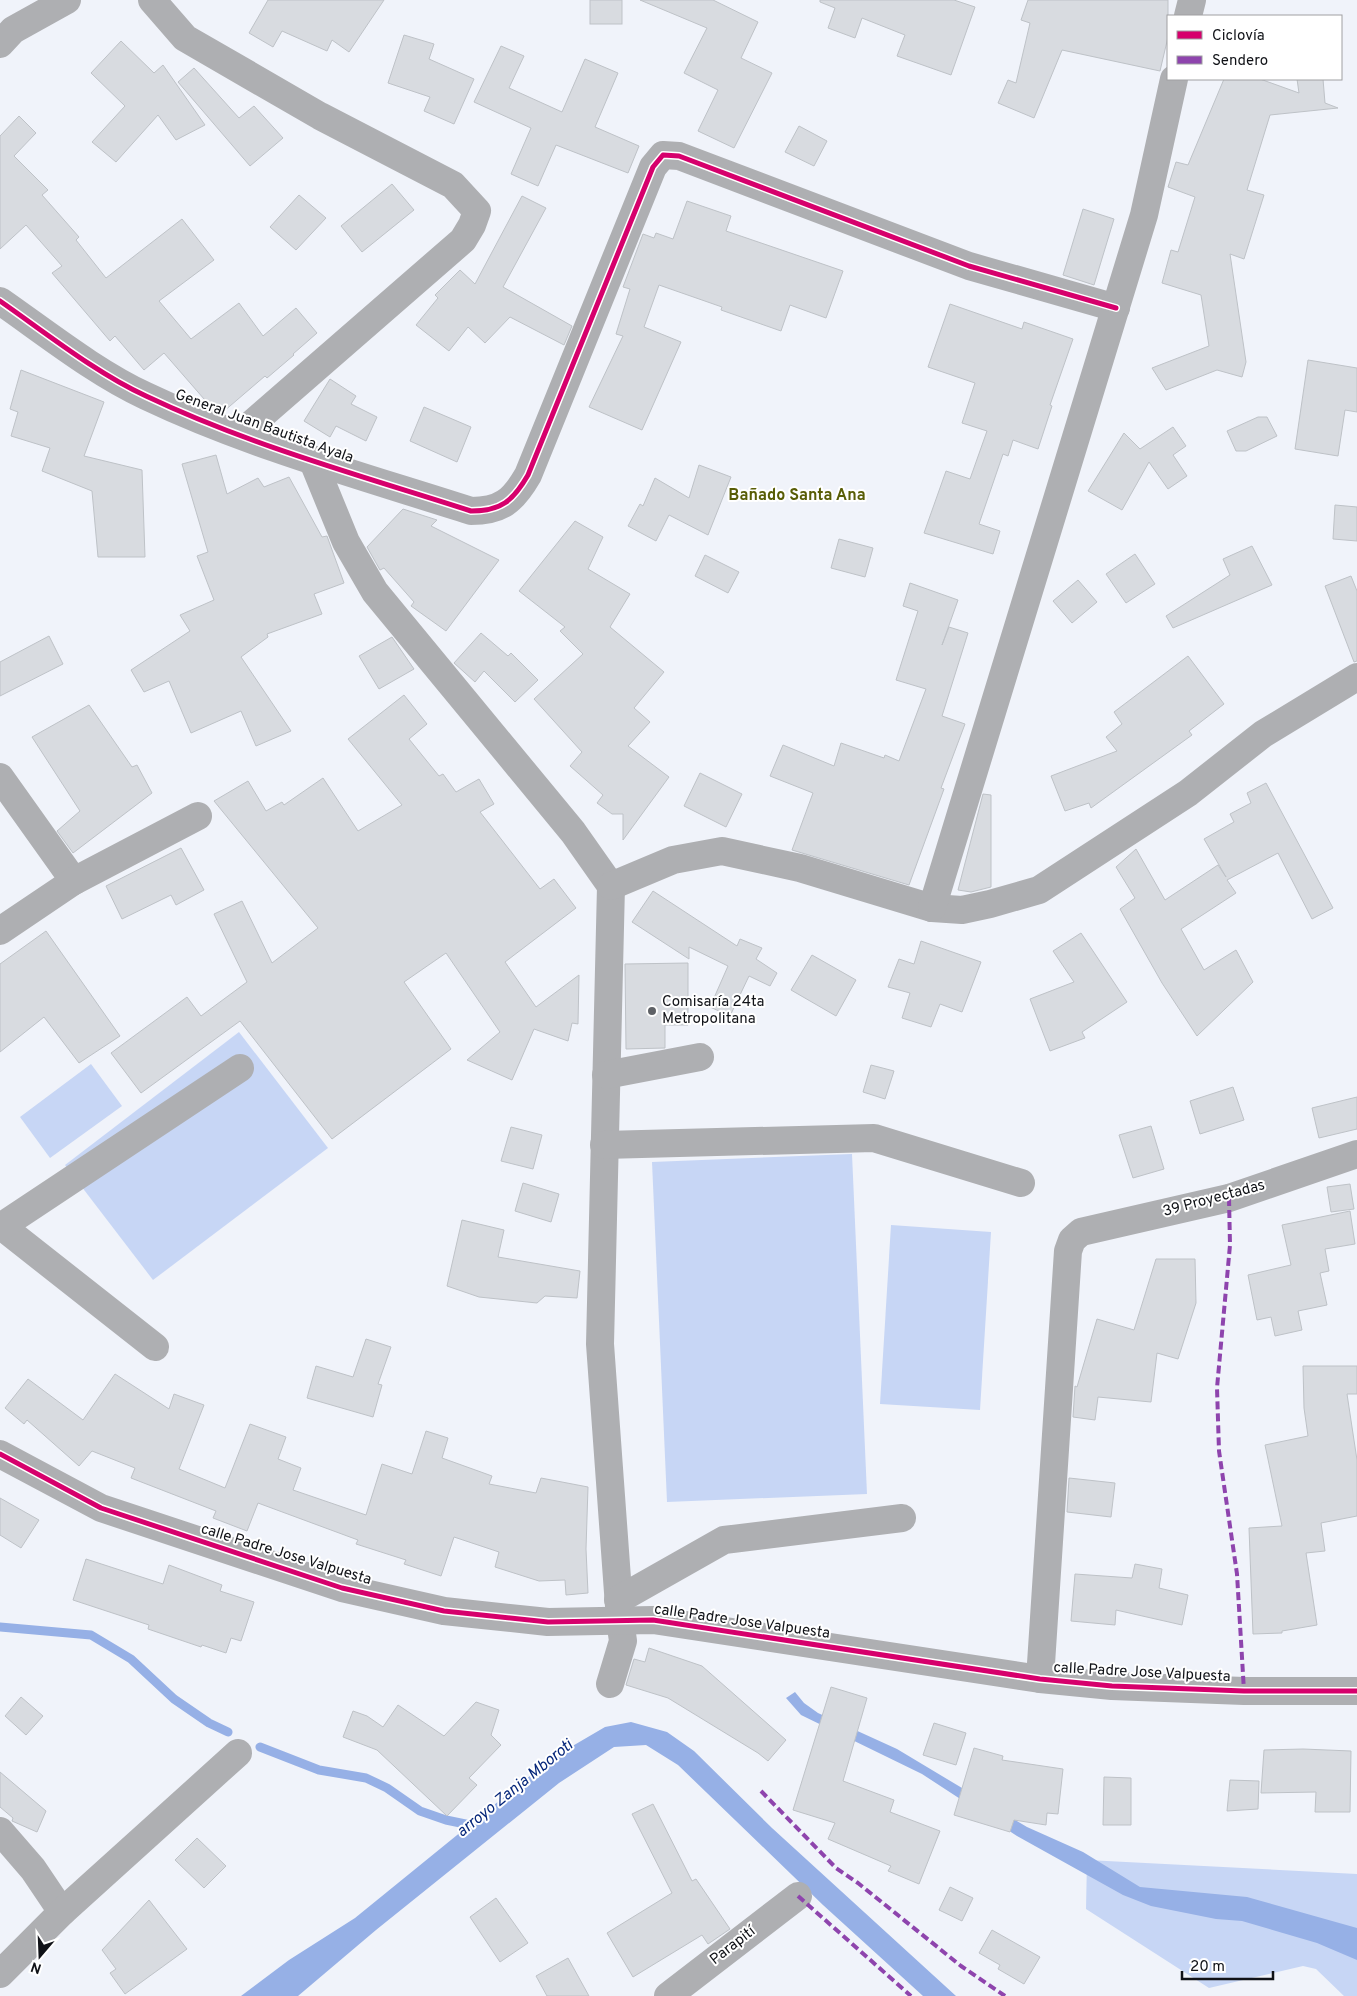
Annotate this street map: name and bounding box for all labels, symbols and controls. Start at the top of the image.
legend [1167,15,1342,80]
text: Ciclovía [1212,27,1265,46]
text: Sendero [1212,52,1268,71]
street label: General Juan Bautista Ayala [172,386,356,468]
district label: Bañado Santa Ana [728,486,866,506]
place label: Comisaría 24ta Metropolitana [662,993,764,1029]
marker: Comisaría 24ta Metropolitana [646,1005,658,1017]
street label: 39 Proyectadas [1161,1176,1267,1222]
street label: calle Padre Jose Valpuesta [198,1520,374,1590]
street label: calle Padre Jose Valpuesta [653,1600,831,1644]
street label: calle Padre Jose Valpuesta [1053,1659,1231,1687]
water label: arroyo Zanja Mboroti [453,1735,578,1842]
street label: Parapití [706,1922,761,1970]
north arrow [15,1931,65,1981]
scale bar [1182,1948,1273,1980]
text: N [29,1957,44,1977]
text: 20 m [1190,1958,1225,1977]

